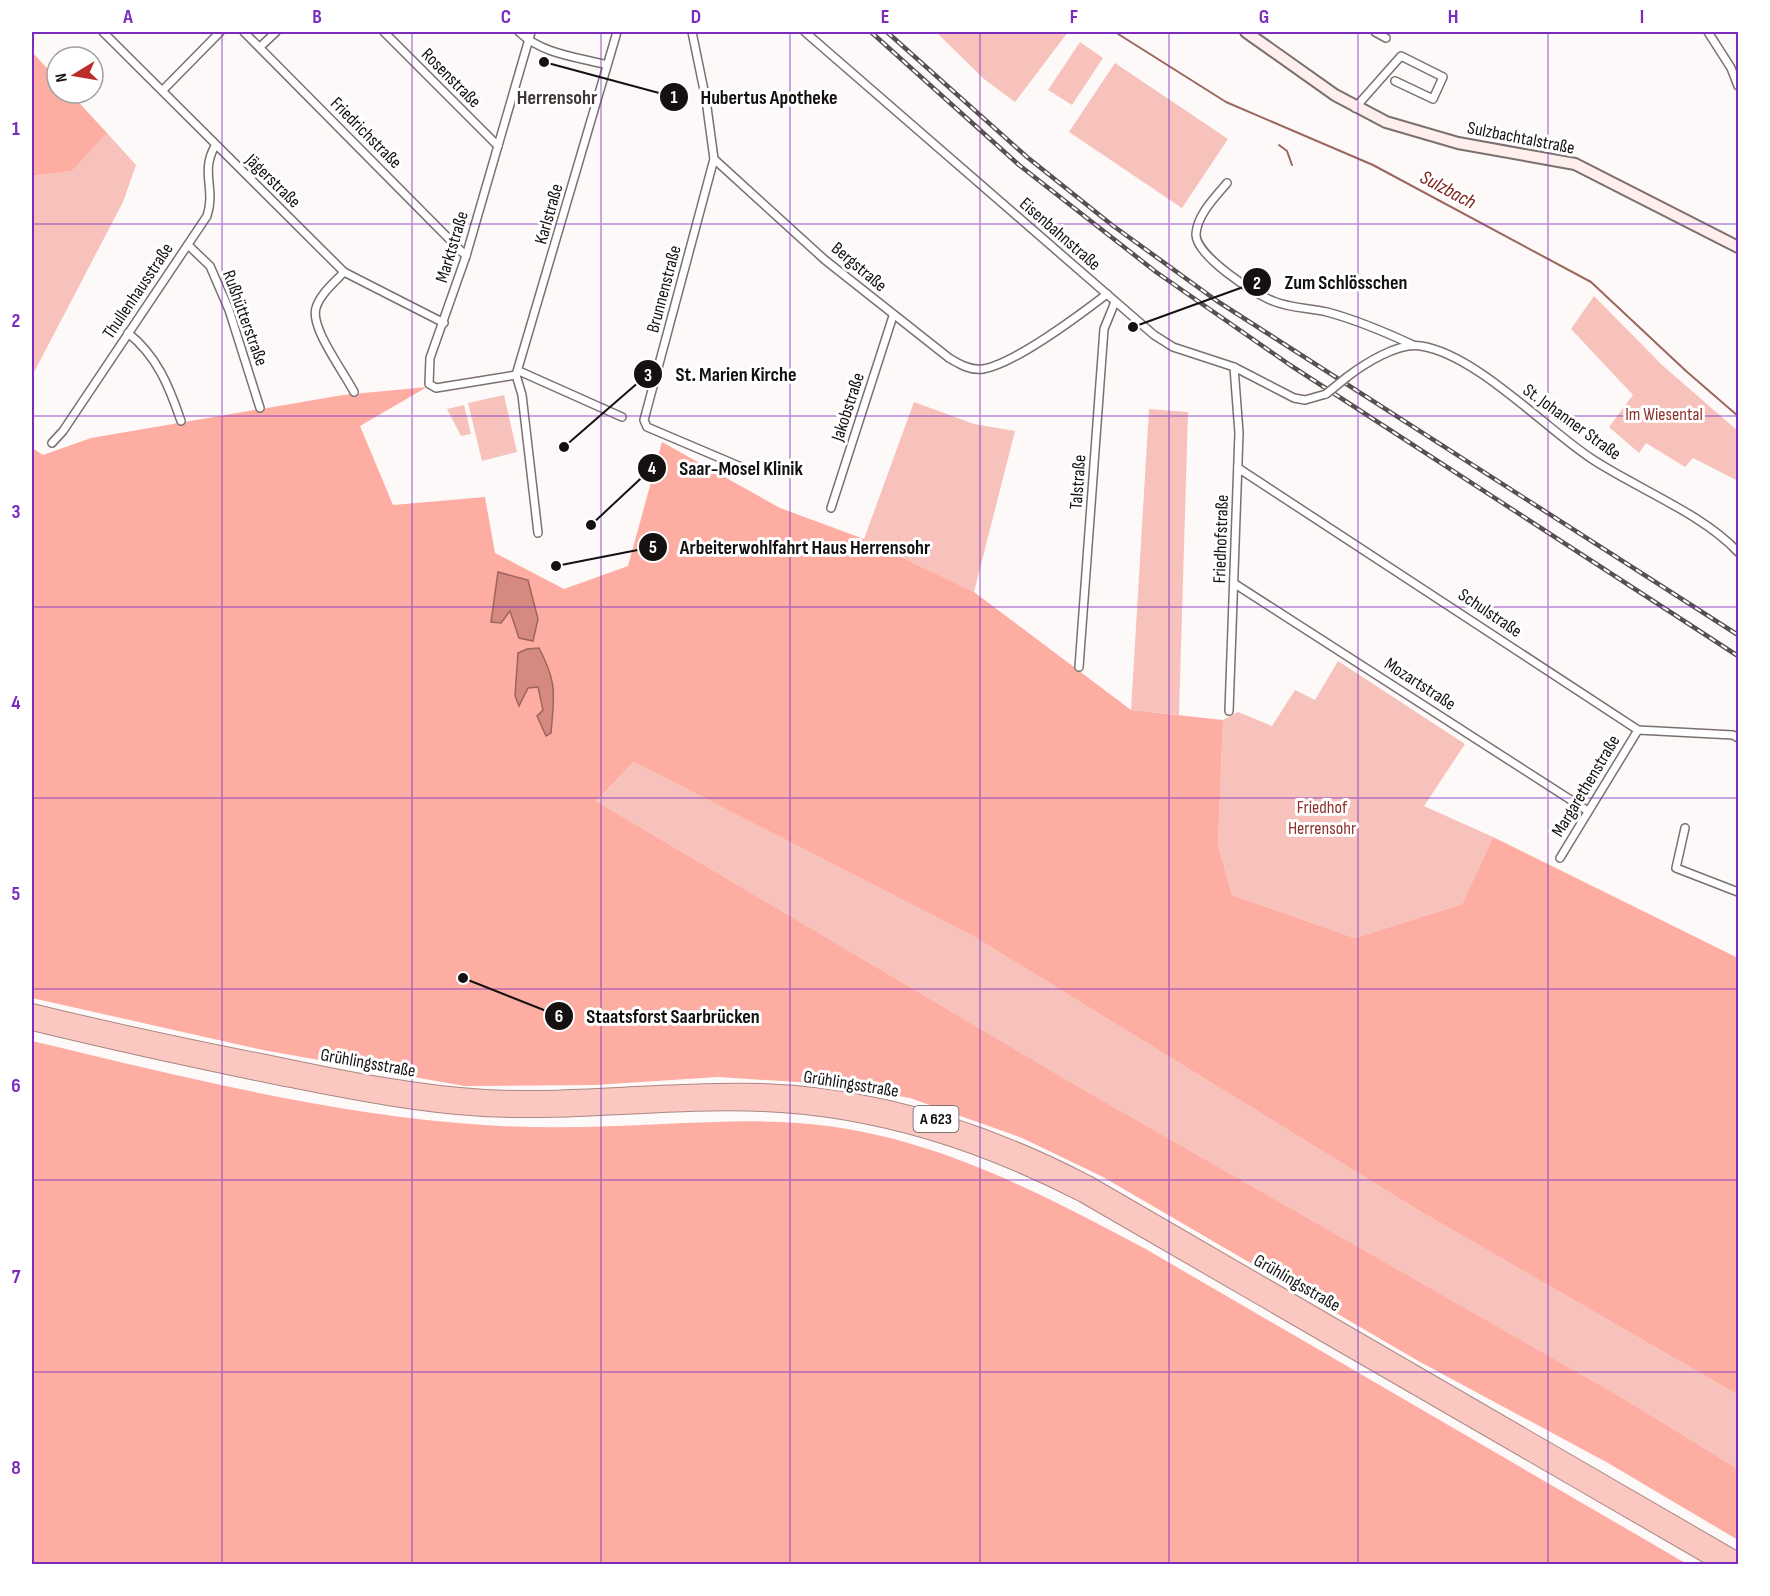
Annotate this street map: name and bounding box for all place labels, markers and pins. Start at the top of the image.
callout: Hubertus Apotheke [659,78,850,116]
callout: Zum Schlösschen [1242,263,1419,301]
callout: St. Marien Kirche [633,355,808,393]
callout: Saar-Mosel Klinik [637,449,815,487]
callout: Arbeiterwohlfahrt Haus Herrensohr [638,528,942,566]
callout: Staatsforst Saarbrücken [544,997,771,1035]

